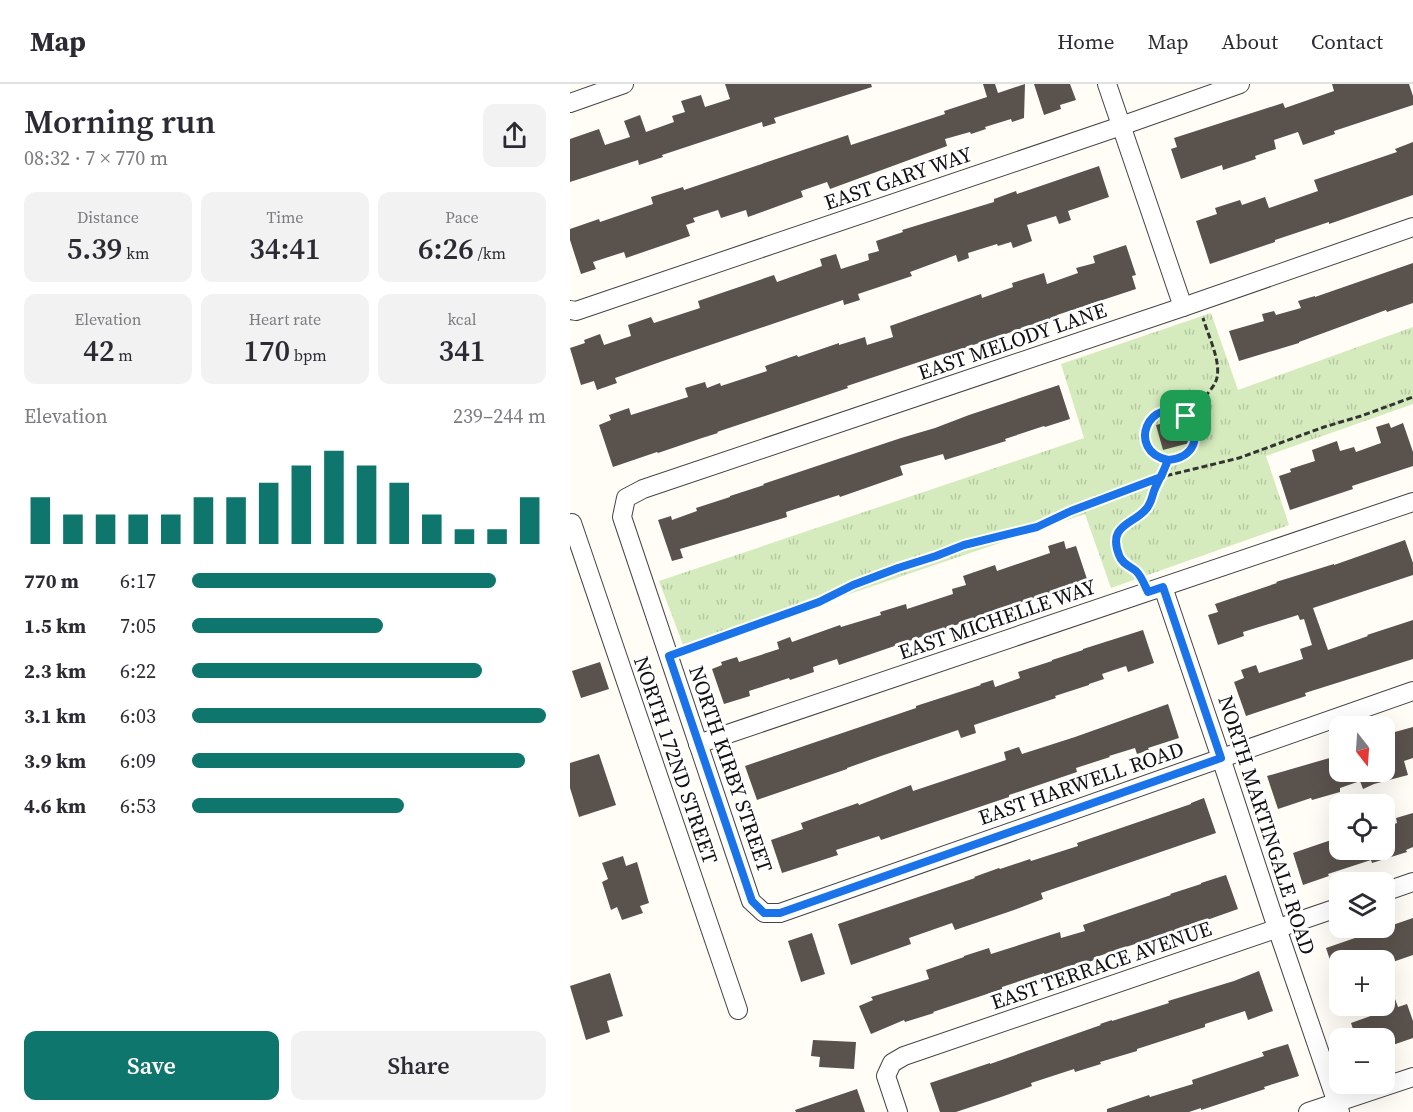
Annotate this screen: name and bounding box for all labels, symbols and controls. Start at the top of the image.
text: Map [30,22,86,60]
text: Home [1057,27,1115,56]
text: Map [1148,27,1189,56]
text: About [1222,27,1278,56]
text: Contact [1311,27,1383,56]
text: Morning run [24,99,216,144]
button: share [483,104,546,167]
street label: EAST GARY WAY [820,139,977,217]
text: 08:32 · 7 × 770 m [24,144,168,172]
text: Distance [77,206,139,228]
text: Time [266,206,304,228]
text: Pace [445,206,479,228]
text: 5.39 [67,228,122,269]
text: 34:41 [249,228,321,269]
text: 6:26 [418,228,474,269]
text: km [122,242,149,264]
text: /km [474,242,506,264]
street label: EAST MELODY LANE [914,295,1110,387]
text: Elevation [75,308,141,330]
text: Heart rate [249,308,321,330]
text: kcal [447,308,477,330]
text: 42 [83,330,115,371]
text: 170 [243,330,290,371]
text: 341 [439,330,485,371]
text: m [115,344,133,366]
text: bpm [290,344,327,366]
pin [1160,390,1211,441]
icon: arrive [1169,399,1202,432]
text: Elevation [24,402,108,430]
text: 239–244 m [453,402,546,430]
text: 770 m [24,567,79,595]
text: 6:17 [120,567,156,595]
street label: EAST MICHELLE WAY [894,571,1100,666]
text: 1.5 km [24,612,86,640]
text: 7:05 [120,612,156,640]
street label: NORTH 172ND STREET [627,652,725,868]
text: 2.3 km [24,657,86,685]
text: 6:22 [120,657,156,685]
street label: NORTH KIRBY STREET [682,662,780,876]
street label: NORTH MARTINGALE ROAD [1211,692,1323,958]
text: 3.1 km [24,702,86,730]
text: 6:03 [120,702,156,730]
north arrow [1329,716,1395,782]
map controls [1329,716,1395,1094]
street label: EAST HARWELL ROAD [974,734,1188,832]
text: 3.9 km [24,747,86,775]
text: 6:09 [120,747,156,775]
text: 4.6 km [24,792,86,820]
text: 6:53 [120,792,156,820]
button: locate [1329,794,1395,860]
button: layers [1329,872,1395,938]
street label: EAST TERRACE AVENUE [987,914,1215,1016]
button: + [1329,950,1395,1016]
button: − [1329,1028,1395,1094]
button: Save [24,1031,279,1100]
button: Share [291,1031,546,1100]

